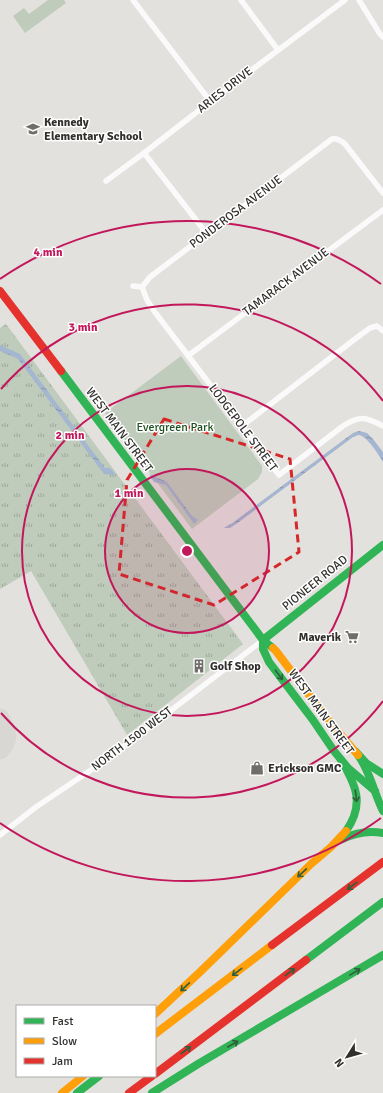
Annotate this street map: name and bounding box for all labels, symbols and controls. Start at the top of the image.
street label: ARIES DRIVE [194,64,256,116]
place label: Kennedy Elementary School [44,115,143,144]
school or university icon: Kennedy Elementary School [25,121,41,137]
street label: PONDEROSA AVENUE [187,172,286,252]
street label: TAMARACK AVENUE [240,244,332,319]
text: 4 min [34,245,63,260]
text: 3 min [69,320,98,335]
street label: LODGEPOLE STREET [205,381,281,475]
street label: WEST MAIN STREET [82,385,156,475]
park label: Evergreen Park [136,420,214,435]
text: 2 min [56,428,85,443]
text: 1 min [115,486,144,501]
centre of rings [180,544,194,558]
street label: PIONEER ROAD [279,552,351,614]
supermarket icon: Maverik [344,629,360,645]
place label: Maverik [299,630,342,645]
building icon: Golf Shop [191,658,207,674]
place label: Golf Shop [210,659,261,674]
street label: WEST MAIN STREET [285,666,357,758]
one-way arrow [274,669,283,680]
street label: NORTH 1500 WEST [89,704,176,774]
shop icon: Erickson GMC [249,760,265,776]
place label: Erickson GMC [268,761,342,776]
one-way arrow [352,789,360,802]
one-way arrow [297,868,307,878]
one-way arrow [346,882,357,890]
one-way arrow [231,968,242,977]
one-way arrow [284,968,295,976]
one-way arrow [349,968,361,976]
one-way arrow [180,982,190,992]
legend [16,1005,156,1077]
text: Fast [52,1014,73,1029]
text: Slow [52,1034,77,1049]
north arrow [327,1037,367,1077]
one-way arrow [227,1039,239,1047]
one-way arrow [181,1046,192,1055]
text: Jam [52,1054,73,1069]
text: N [332,1056,347,1070]

